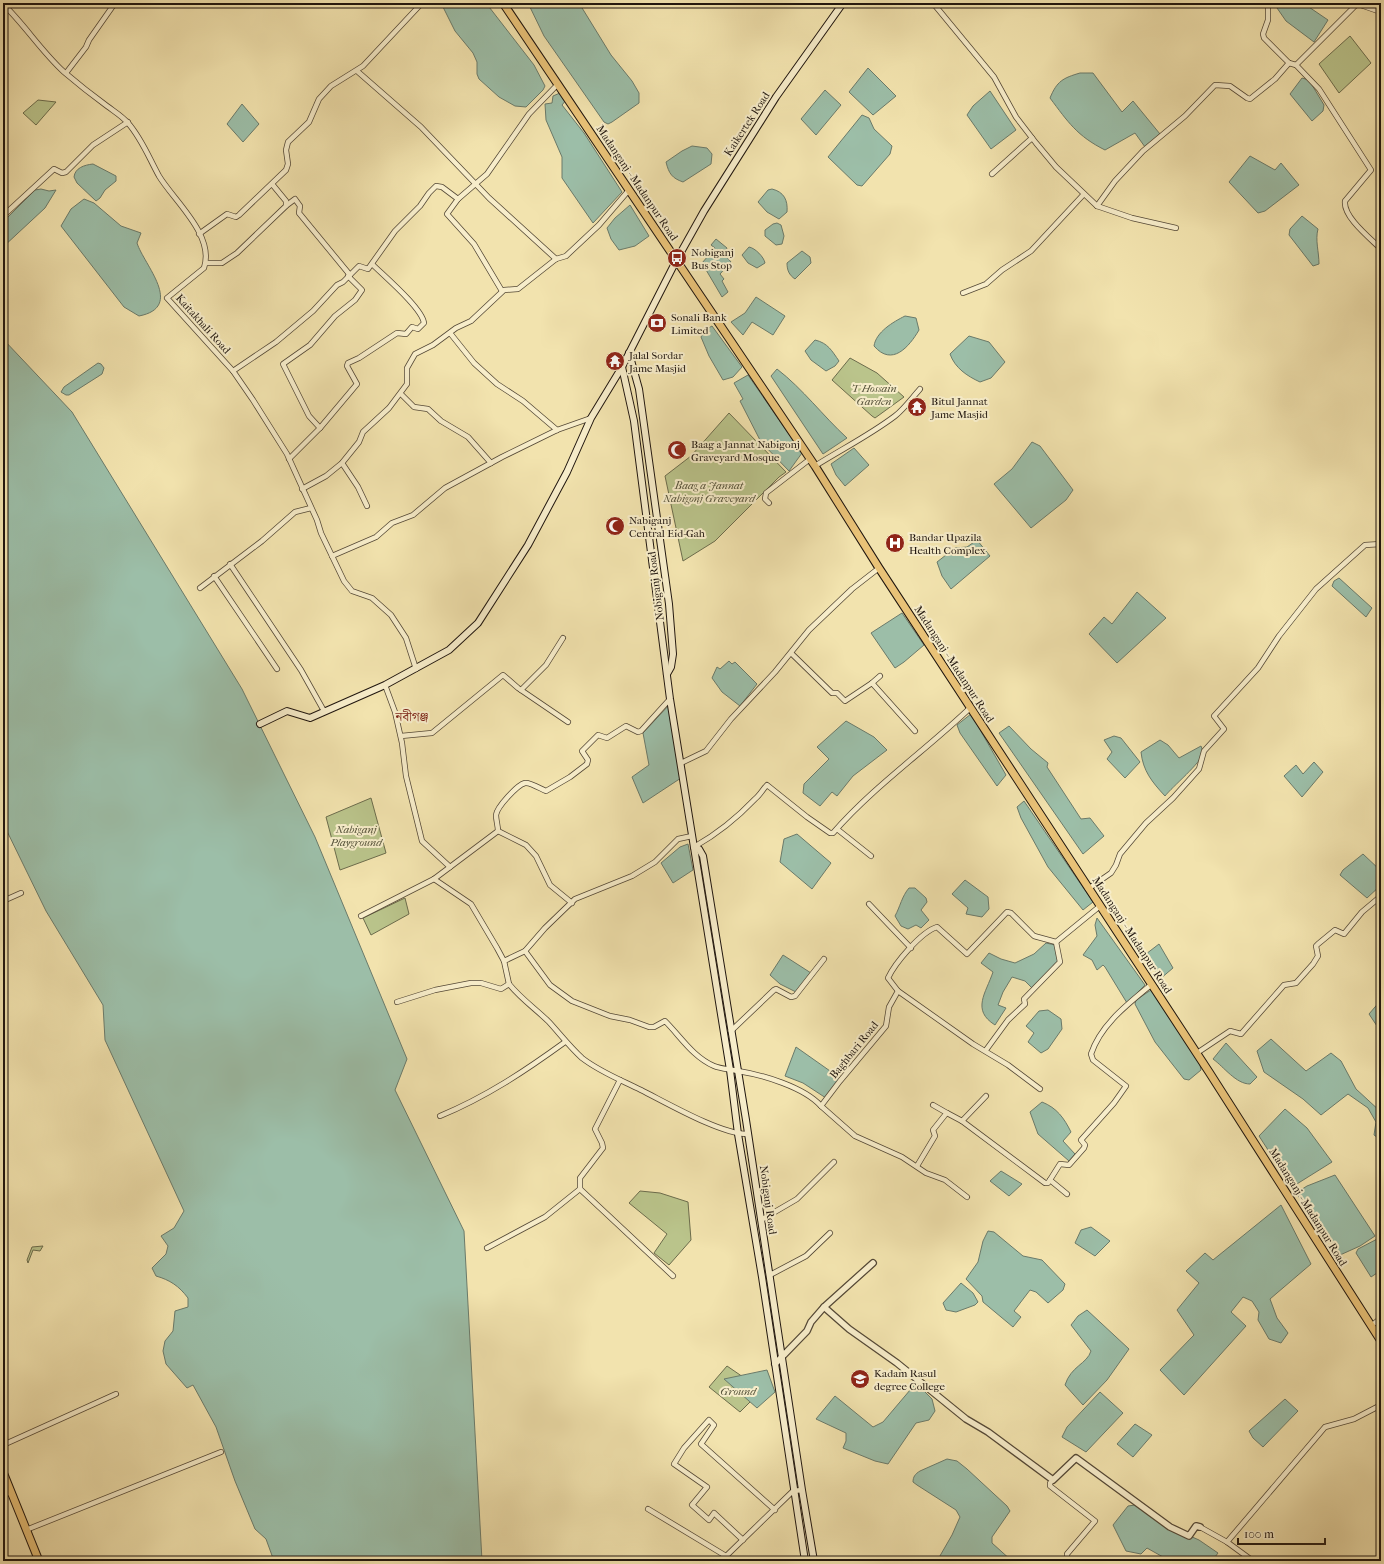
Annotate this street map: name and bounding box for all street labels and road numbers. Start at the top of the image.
street label: Kaikertek Road [721,89,773,159]
street label: Madanganj - Madanpur Road [593,123,681,244]
street label: Kaitakhali Road [173,292,234,357]
street label: Nobiganj Road [645,550,667,621]
street label: Madanganj - Madanpur Road [911,603,997,726]
street label: Madanganj - Madanpur Road [1089,874,1175,997]
street label: Baghbari Road [827,1018,882,1081]
street label: Madanganj - Madanpur Road [1266,1146,1350,1269]
street label: Nobiganj Road [757,1165,779,1236]

